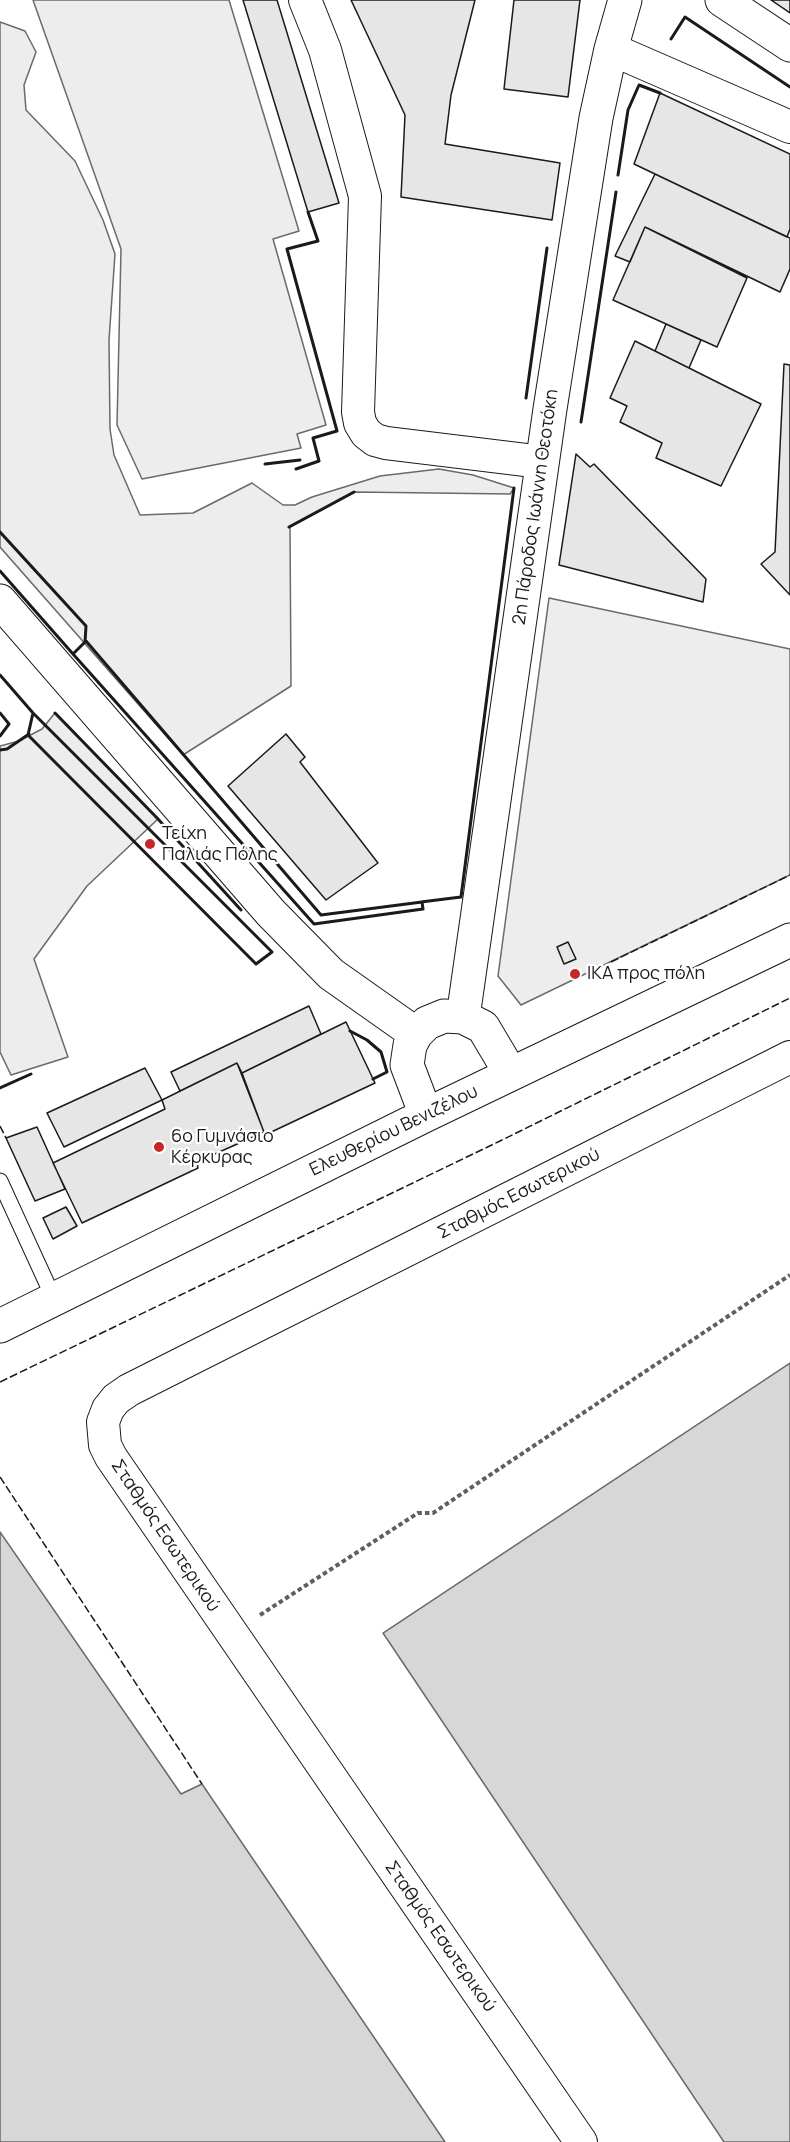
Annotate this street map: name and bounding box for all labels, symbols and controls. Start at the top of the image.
street label: 2η Πάροδος Ιωάννη Θεοτόκη [509,388,563,626]
place label: Τείχη Παλιάς Πόλης [162,823,278,866]
marker: Τείχη Παλιάς Πόλης [143,837,157,851]
place label: ΙΚΑ προς πόλη [587,963,705,985]
marker: ΙΚΑ προς πόλη [568,967,582,981]
street label: Ελευθερίου Βενιζέλου [306,1081,482,1181]
place label: 6ο Γυμνάσιο Κέρκυρας [171,1126,274,1168]
marker: 6ο Γυμνάσιο Κέρκυρας [152,1140,166,1154]
street label: Σταθμός Εσωτερικού [434,1144,604,1244]
street label: Σταθμός Εσωτερικού [106,1456,224,1616]
street label: Σταθμός Εσωτερικού [380,1858,500,2016]

